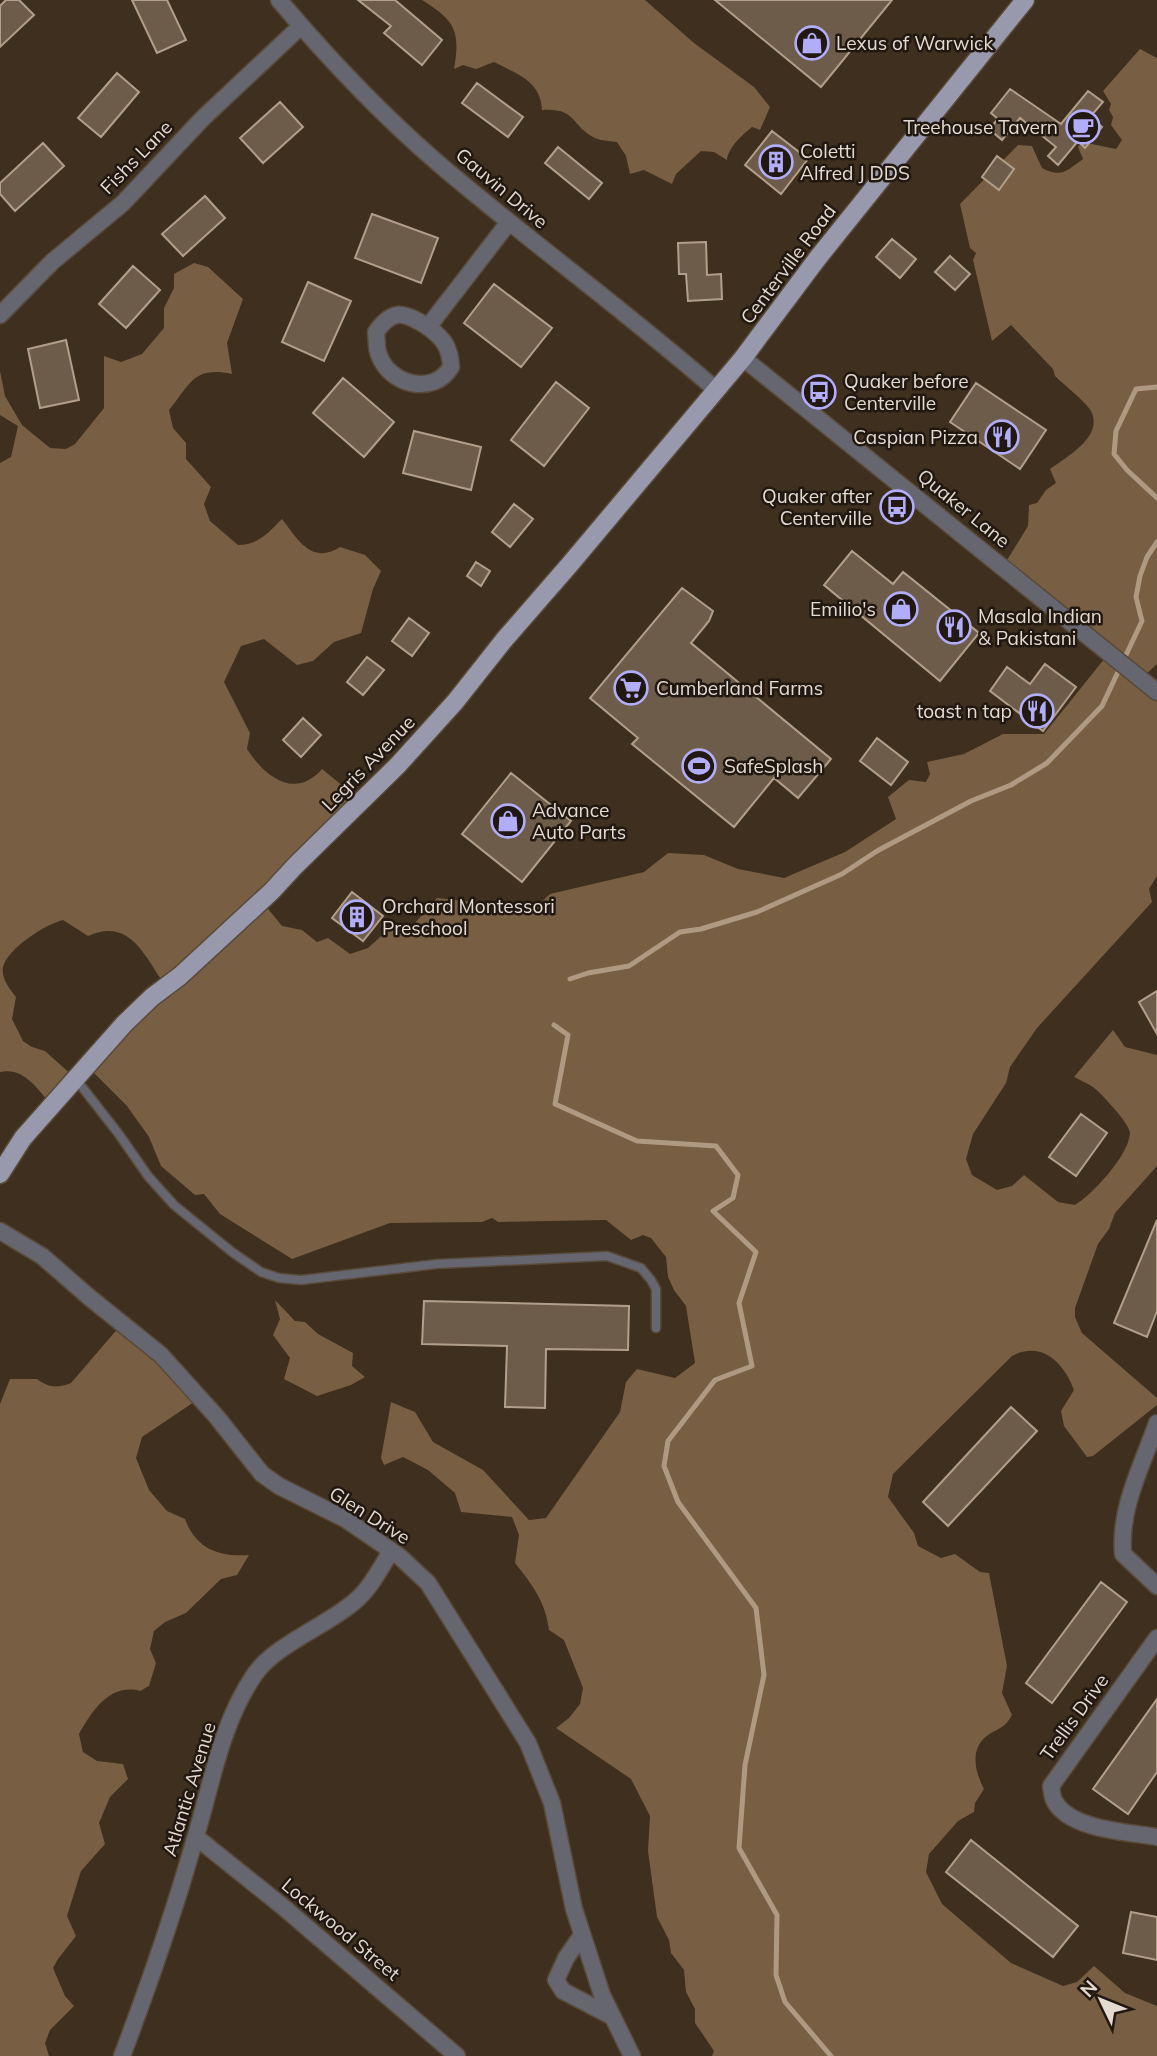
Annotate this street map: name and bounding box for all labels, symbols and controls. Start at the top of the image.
shop icon: Lexus of Warwick [793,24,831,62]
place label: Lexus of Warwick [836,31,994,55]
cafe icon: Treehouse Tavern [1064,108,1102,146]
street label: Fishs Lane [95,115,177,199]
place label: Treehouse Tavern [903,115,1058,139]
place label: Coletti Alfred J DDS [800,139,910,185]
street label: Gauvin Drive [451,143,553,233]
building icon: Coletti Alfred J DDS [757,143,795,181]
street label: Centerville Road [735,199,841,329]
place label: Quaker before Centerville [844,369,969,415]
bus stop icon: Quaker before Centerville [800,373,838,411]
restaurant icon: Caspian Pizza [983,418,1021,456]
place label: Caspian Pizza [853,425,978,449]
street label: Quaker Lane [913,463,1015,553]
place label: Quaker after Centerville [762,484,872,530]
bus stop icon: Quaker after Centerville [878,488,916,526]
shop icon: Emilio's [882,590,920,628]
place label: Emilio's [810,597,876,621]
place label: Masala Indian & Pakistani [978,604,1102,650]
restaurant icon: Masala Indian & Pakistani [935,608,973,646]
supermarket icon: Cumberland Farms [612,669,650,707]
place label: Cumberland Farms [656,676,823,700]
restaurant icon: toast n tap [1018,692,1056,730]
place label: toast n tap [917,699,1012,723]
street label: Legris Avenue [316,710,420,816]
sports icon: SafeSplash [680,747,718,785]
place label: SafeSplash [724,754,823,778]
place label: Advance Auto Parts [532,798,626,844]
shop icon: Advance Auto Parts [489,802,527,840]
place label: Orchard Montessori Preschool [382,894,555,940]
building icon: Orchard Montessori Preschool [338,898,376,936]
street label: Glen Drive [325,1481,415,1549]
street label: Trellis Drive [1035,1669,1113,1765]
street label: Atlantic Avenue [157,1719,221,1859]
street label: Lockwood Street [277,1873,405,1986]
north arrow [1066,1965,1136,2035]
text: N [1075,1975,1102,2002]

